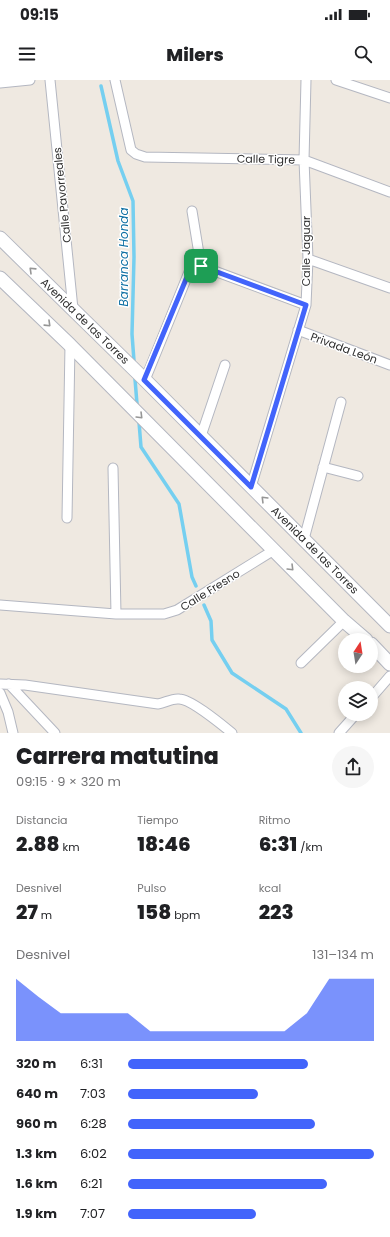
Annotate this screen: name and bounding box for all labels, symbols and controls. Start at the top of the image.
text: 09:15 [20,4,59,25]
text: Milers [166,42,224,67]
icon: menu [16,43,38,65]
icon: search [352,43,374,65]
street label: Calle Pavorreales [49,146,75,243]
street label: Calle Tigre [237,150,295,168]
water label: Barranca Honda [115,207,132,307]
street label: Calle Jaguar [298,216,314,286]
pin [184,249,218,283]
icon: arrive [190,255,212,277]
one-way arrow [29,267,37,274]
street label: Avenida de las Torres [37,274,133,368]
one-way arrow [43,319,51,327]
street label: Privada León [308,328,380,368]
one-way arrow [136,411,143,419]
one-way arrow [261,496,269,504]
street label: Avenida de las Torres [268,503,362,597]
one-way arrow [286,563,294,571]
street label: Calle Fresno [177,565,243,615]
north arrow [338,633,378,673]
map controls [338,633,378,721]
button: layers [338,681,378,721]
text: Carrera matutina [16,741,219,772]
button: share [332,746,374,788]
text: 09:15 · 9 × 320 m [16,772,121,791]
text: Distancia [16,812,68,828]
text: Tiempo [137,812,179,828]
text: Ritmo [259,812,290,828]
text: 2.88 [16,830,60,858]
text: 18:46 [137,830,191,858]
text: 6:31 [259,830,297,858]
text: km [60,839,79,855]
text: /km [297,839,323,855]
text: Desnivel [16,880,62,896]
text: Pulso [137,880,166,896]
text: kcal [259,880,281,896]
text: 27 [16,898,38,926]
text: 158 [137,898,171,926]
text: 223 [259,898,294,926]
text: m [38,907,52,923]
text: bpm [171,907,200,923]
text: Desnivel [16,945,70,964]
text: 131–134 m [312,945,374,964]
text: 320 m [16,1054,56,1073]
text: 6:31 [80,1054,103,1073]
text: 640 m [16,1084,58,1103]
text: 7:03 [80,1084,106,1103]
text: 960 m [16,1114,57,1133]
text: 6:28 [80,1114,107,1133]
text: 1.3 km [16,1144,57,1163]
text: 6:02 [80,1144,107,1163]
text: 1.6 km [16,1174,57,1193]
text: 6:21 [80,1174,103,1193]
text: 1.9 km [16,1204,57,1223]
text: 7:07 [80,1204,105,1223]

